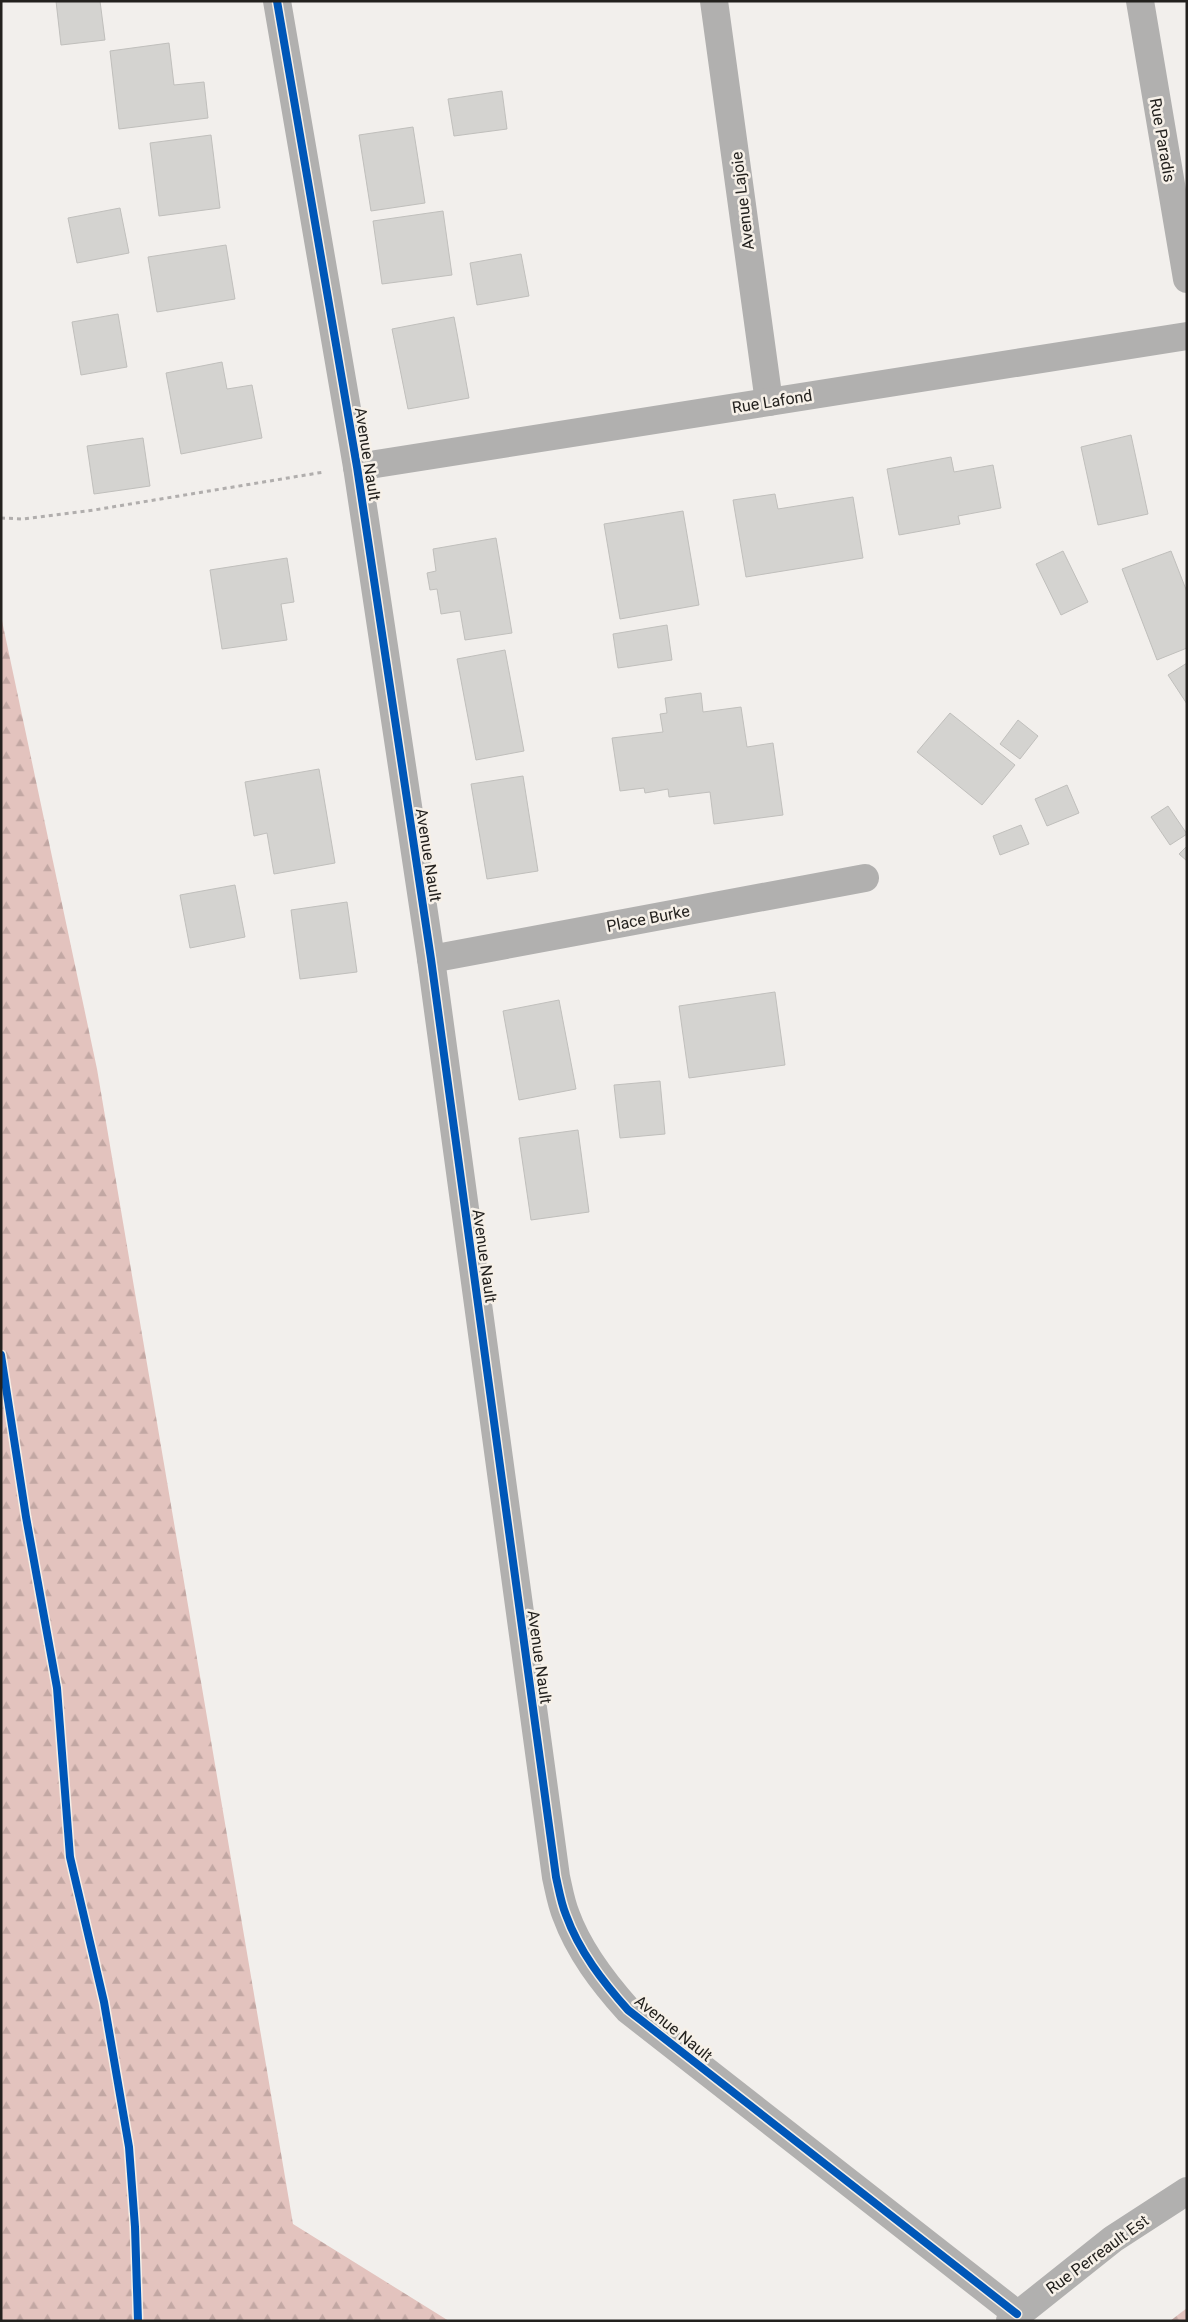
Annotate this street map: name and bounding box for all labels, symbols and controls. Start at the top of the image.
street label: Rue Paradis [1146,97,1179,184]
street label: Avenue Lajoie [727,151,758,251]
street label: Rue Lafond [731,386,814,417]
street label: Avenue Nault [351,406,384,502]
street label: Avenue Nault [412,807,445,903]
street label: Place Burke [605,901,691,936]
street label: Avenue Nault [469,1208,500,1304]
street label: Avenue Nault [524,1609,555,1705]
street label: Avenue Nault [631,1991,716,2065]
street label: Rue Perreault Est [1042,2211,1152,2298]

